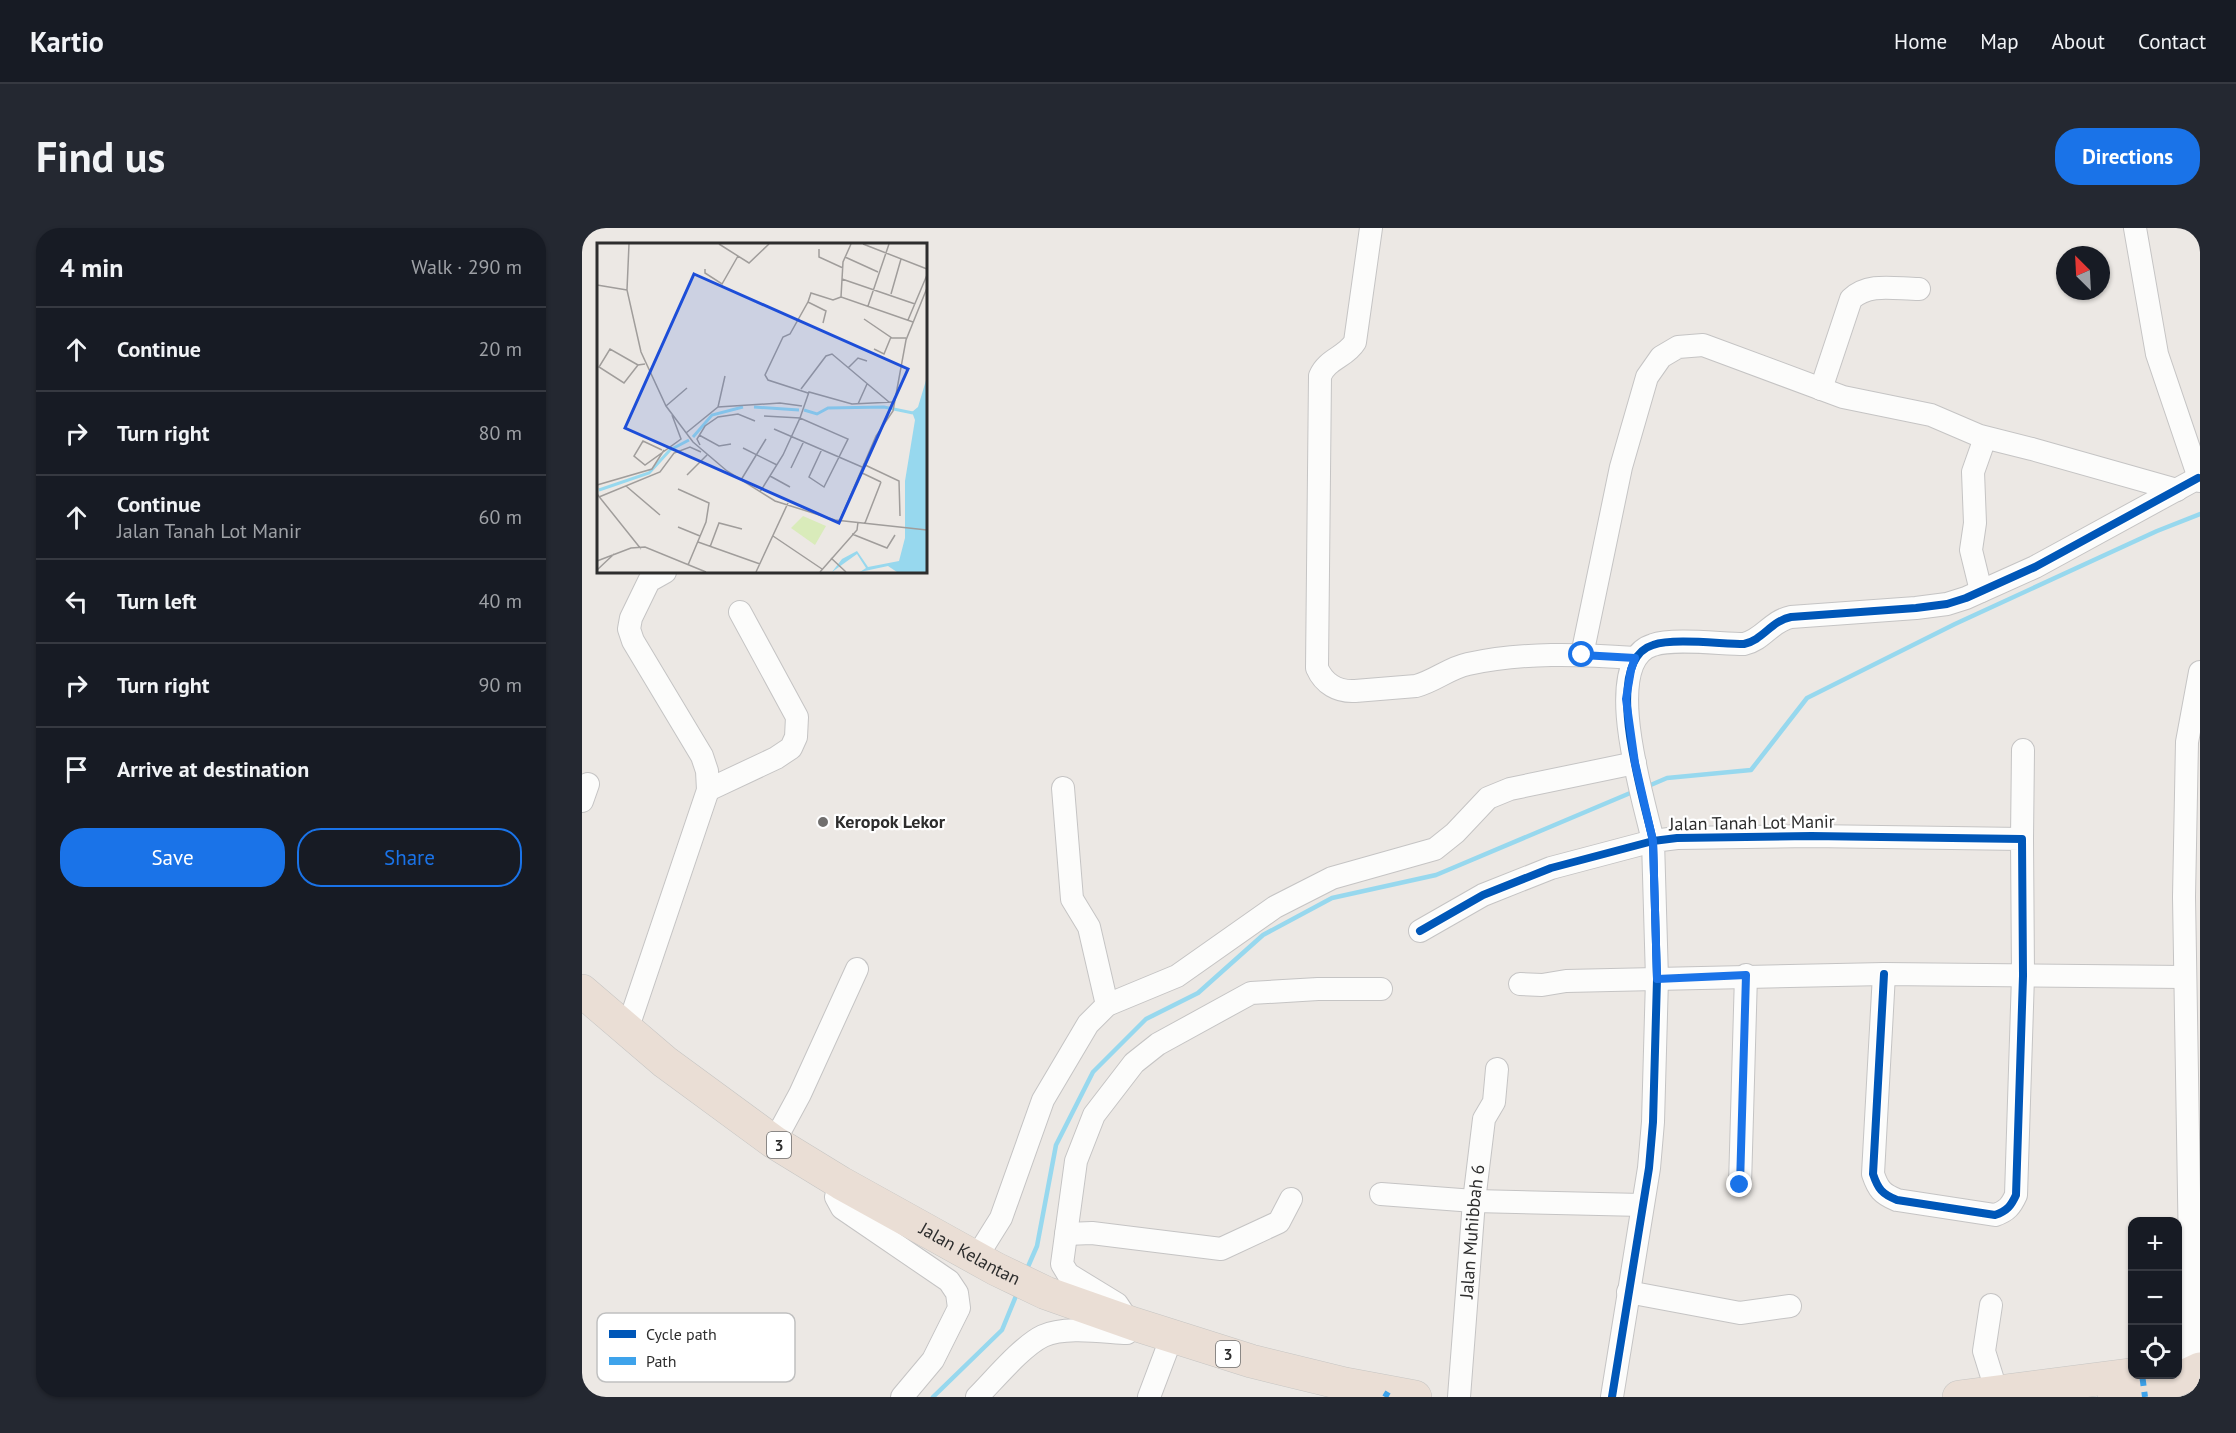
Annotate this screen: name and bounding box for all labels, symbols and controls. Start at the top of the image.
text: Kartio [30,23,104,60]
text: Home [1894,28,1947,55]
text: Map [1980,28,2019,55]
text: About [2052,28,2105,55]
text: Contact [2138,28,2206,55]
button: Directions [2055,128,2200,185]
text: Find us [36,129,165,184]
inset map [597,243,927,573]
north arrow [2056,246,2110,300]
text: 4 min [60,251,123,284]
text: Walk · 290 m [411,254,522,280]
icon: ahead [60,333,93,366]
text: Continue [117,335,201,363]
text: 20 m [479,336,522,362]
icon: right [60,417,93,450]
text: Turn right [117,419,209,447]
text: 80 m [479,420,522,446]
text: Continue [117,490,201,518]
icon: ahead [60,501,93,534]
text: 60 m [479,504,522,530]
text: Jalan Tanah Lot Manir [117,518,301,544]
icon: left [60,585,93,618]
text: Turn left [117,587,197,615]
text: 40 m [479,588,522,614]
route start [1568,641,1594,667]
icon: right [60,669,93,702]
text: Turn right [117,671,209,699]
text: 90 m [479,672,522,698]
icon: arrive [60,753,93,786]
text: Arrive at destination [117,755,309,783]
place label: Keropok Lekor [835,810,946,833]
street label: Jalan Tanah Lot Manir [1668,810,1835,835]
marker: Keropok Lekor [816,815,830,829]
button: Save [60,828,285,887]
button: Share [297,828,522,887]
road number: 3 [767,1132,791,1158]
street label: Jalan Muhibbah 6 [1454,1163,1489,1300]
route end [1726,1171,1752,1197]
street label: Jalan Kelantan [915,1216,1024,1290]
map controls [2128,1217,2182,1379]
button: + [2128,1217,2182,1271]
button: − [2128,1271,2182,1325]
legend [597,1313,795,1382]
text: Cycle path [646,1324,717,1344]
button: locate [2128,1325,2182,1379]
road number: 3 [1216,1341,1240,1367]
text: Path [646,1351,677,1371]

